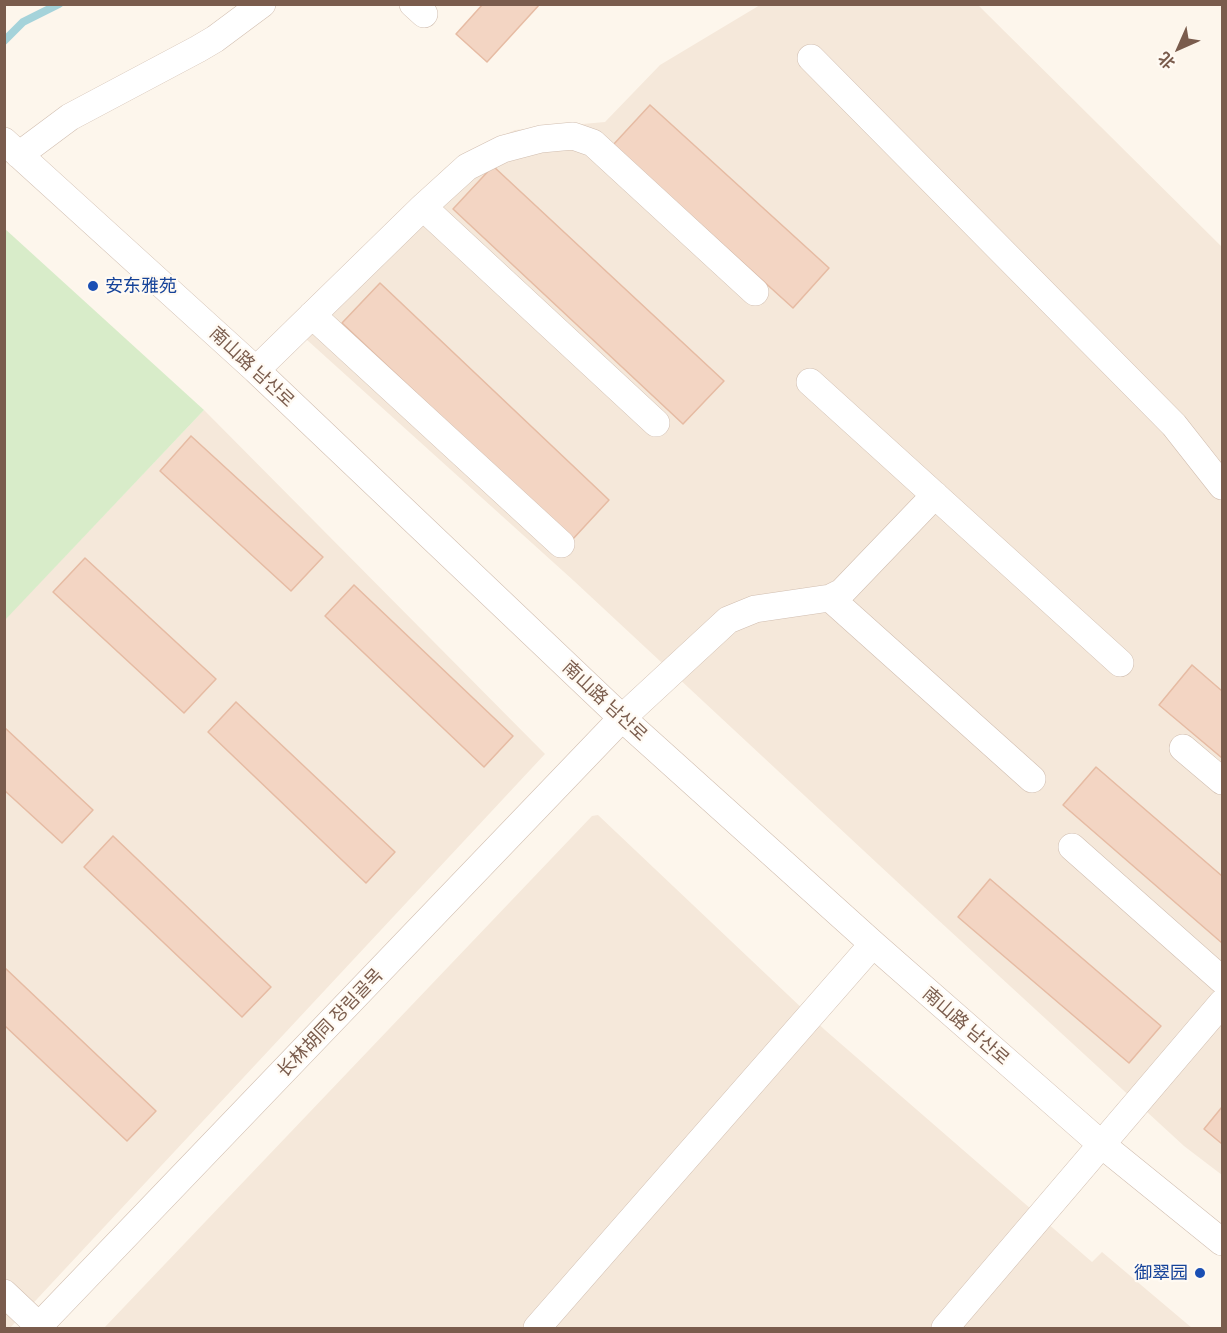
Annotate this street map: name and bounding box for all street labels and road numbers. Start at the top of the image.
street label: 南山路 남산로 [205,322,299,412]
street label: 南山路 남산로 [558,656,652,746]
street label: 长林胡同 장림골목 [273,964,387,1082]
street label: 南山路 남산로 [918,982,1014,1070]

